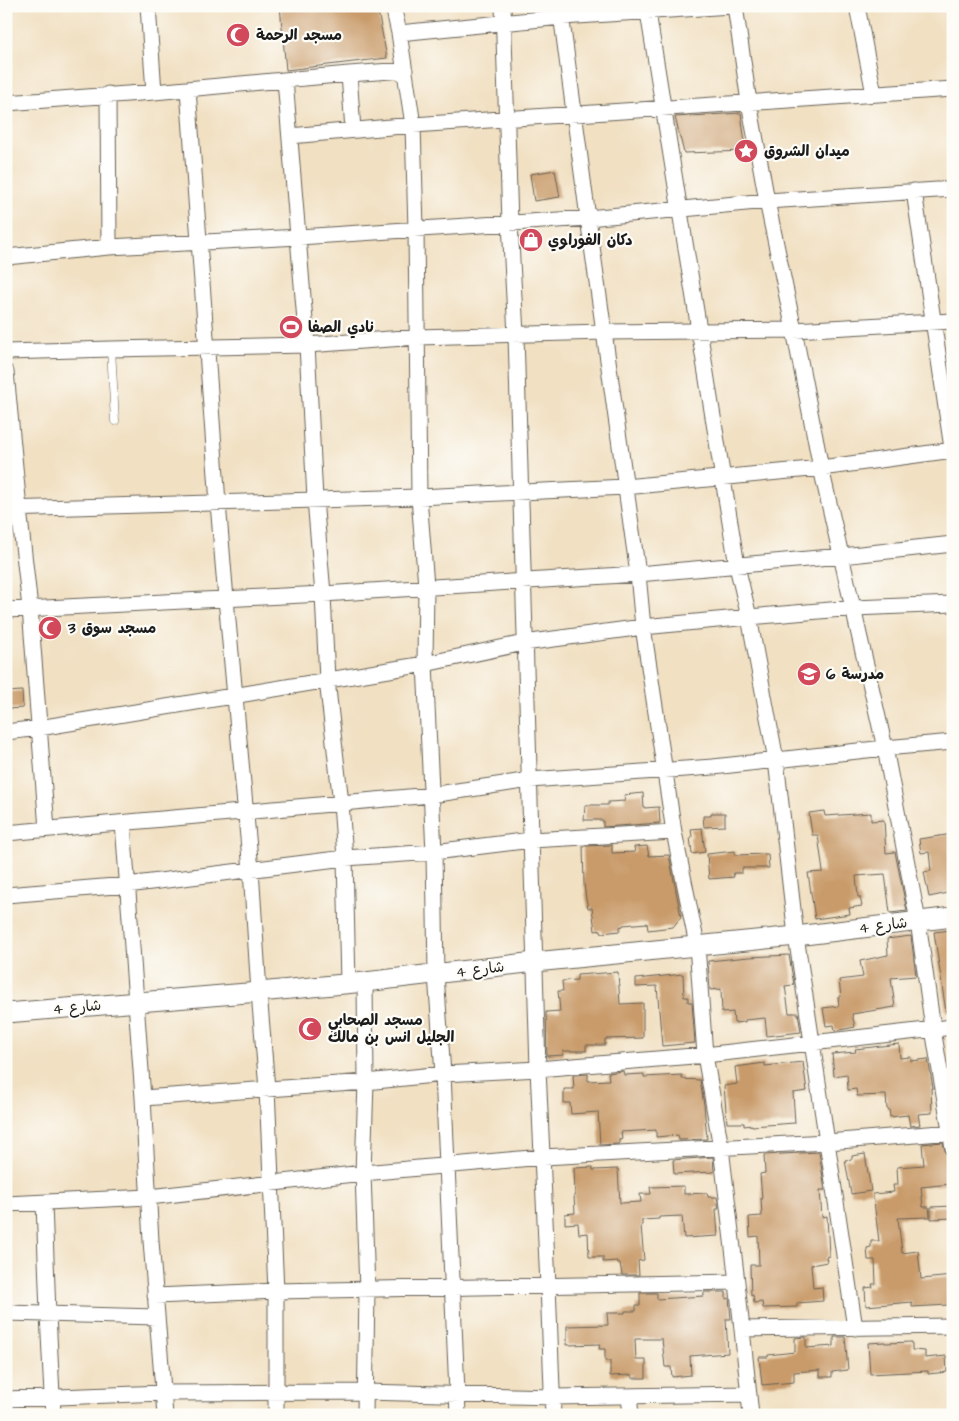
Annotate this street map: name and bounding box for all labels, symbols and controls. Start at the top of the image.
mosque icon: مسجد الرحمة [225,22,251,48]
place label: مسجد الرحمة [256,25,342,46]
place icon: ميدان الشروق [733,138,759,164]
place label: ميدان الشروق [764,141,850,162]
shop icon: دكان الفوراوي [518,227,544,253]
place label: دكان الفوراوي [548,230,633,252]
sports icon: نادي الصفا [278,314,304,340]
place label: نادي الصفا [308,317,374,339]
mosque icon: مسجد سوق 3 [37,615,63,641]
place label: مسجد سوق 3 [67,618,156,639]
school or university icon: مدرسة 6 [796,661,822,687]
place label: مدرسة 6 [826,664,884,685]
street label: شارع 4 [858,912,909,939]
street label: شارع 4 [455,956,506,983]
street label: شارع 4 [52,995,102,1020]
place label: مسجد الصحابي الجليل انس بن مالك [328,1010,454,1048]
mosque icon: مسجد الصحابي الجليل انس بن مالك [297,1016,323,1042]

